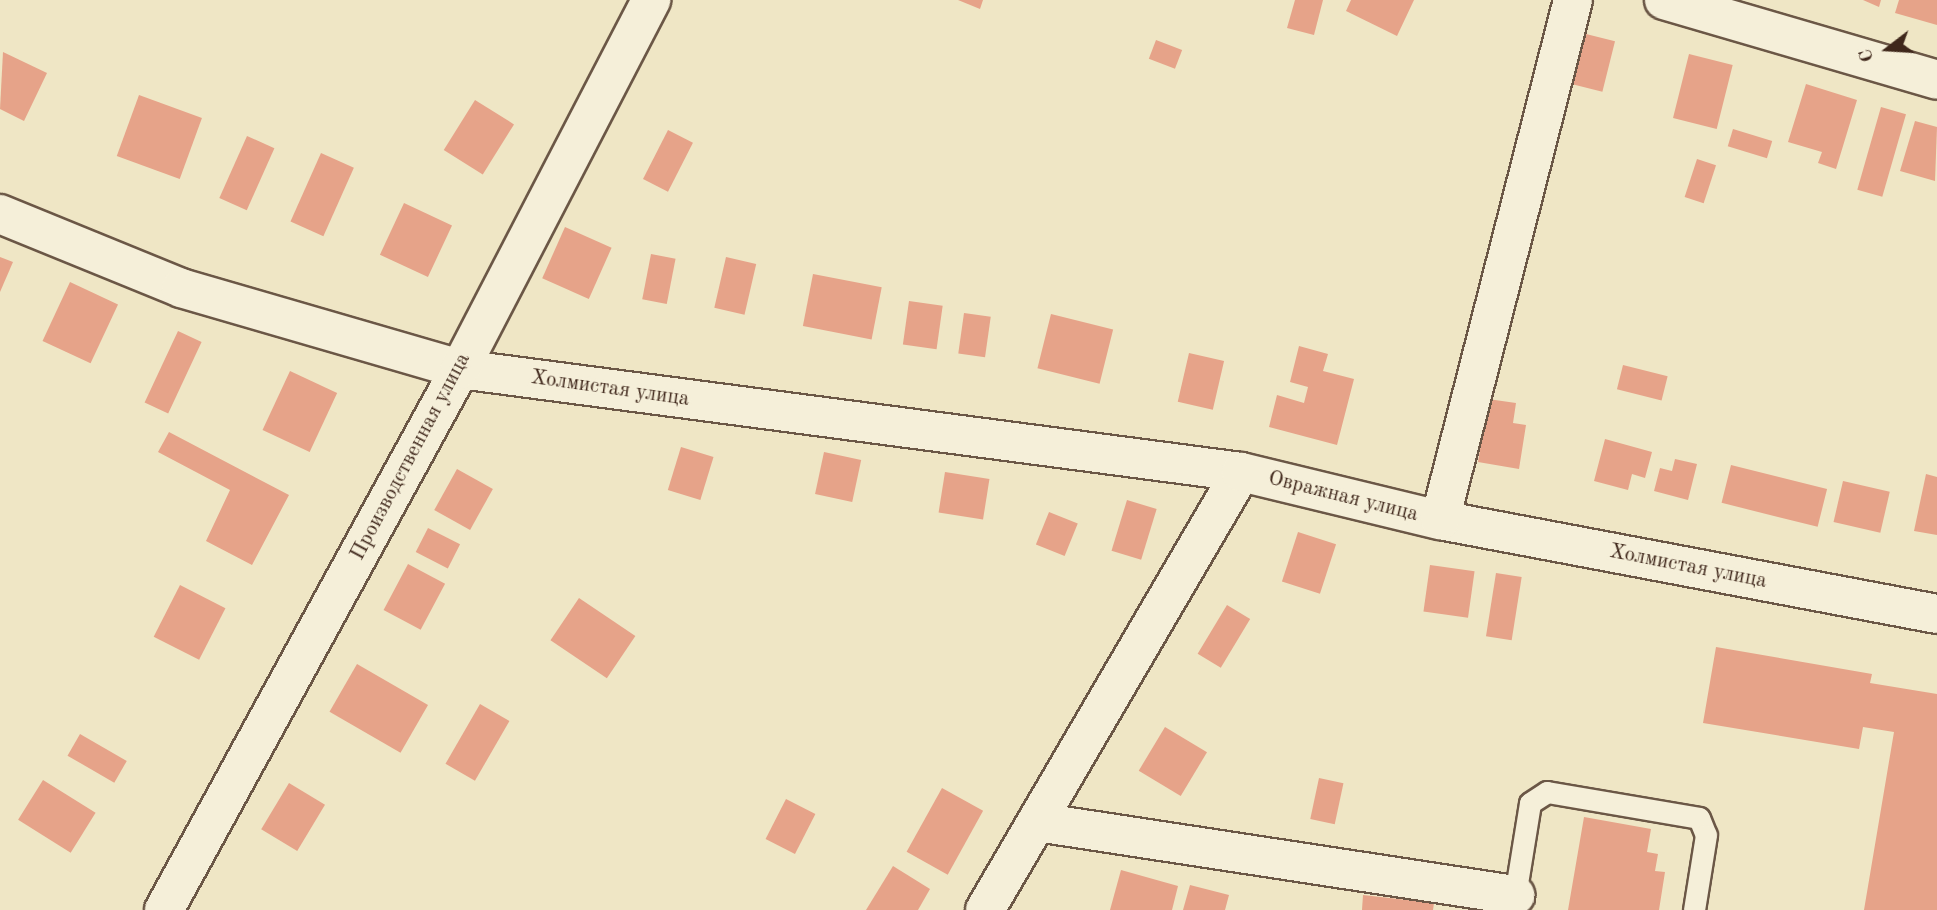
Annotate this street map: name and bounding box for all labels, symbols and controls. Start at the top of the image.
north arrow [1853,14,1923,84]
text: С [1857,47,1878,64]
street label: Производственная улица [346,349,476,565]
street label: Холмистая улица [529,365,691,413]
street label: Овражная улица [1265,466,1421,528]
street label: Холмистая улица [1607,539,1769,595]

